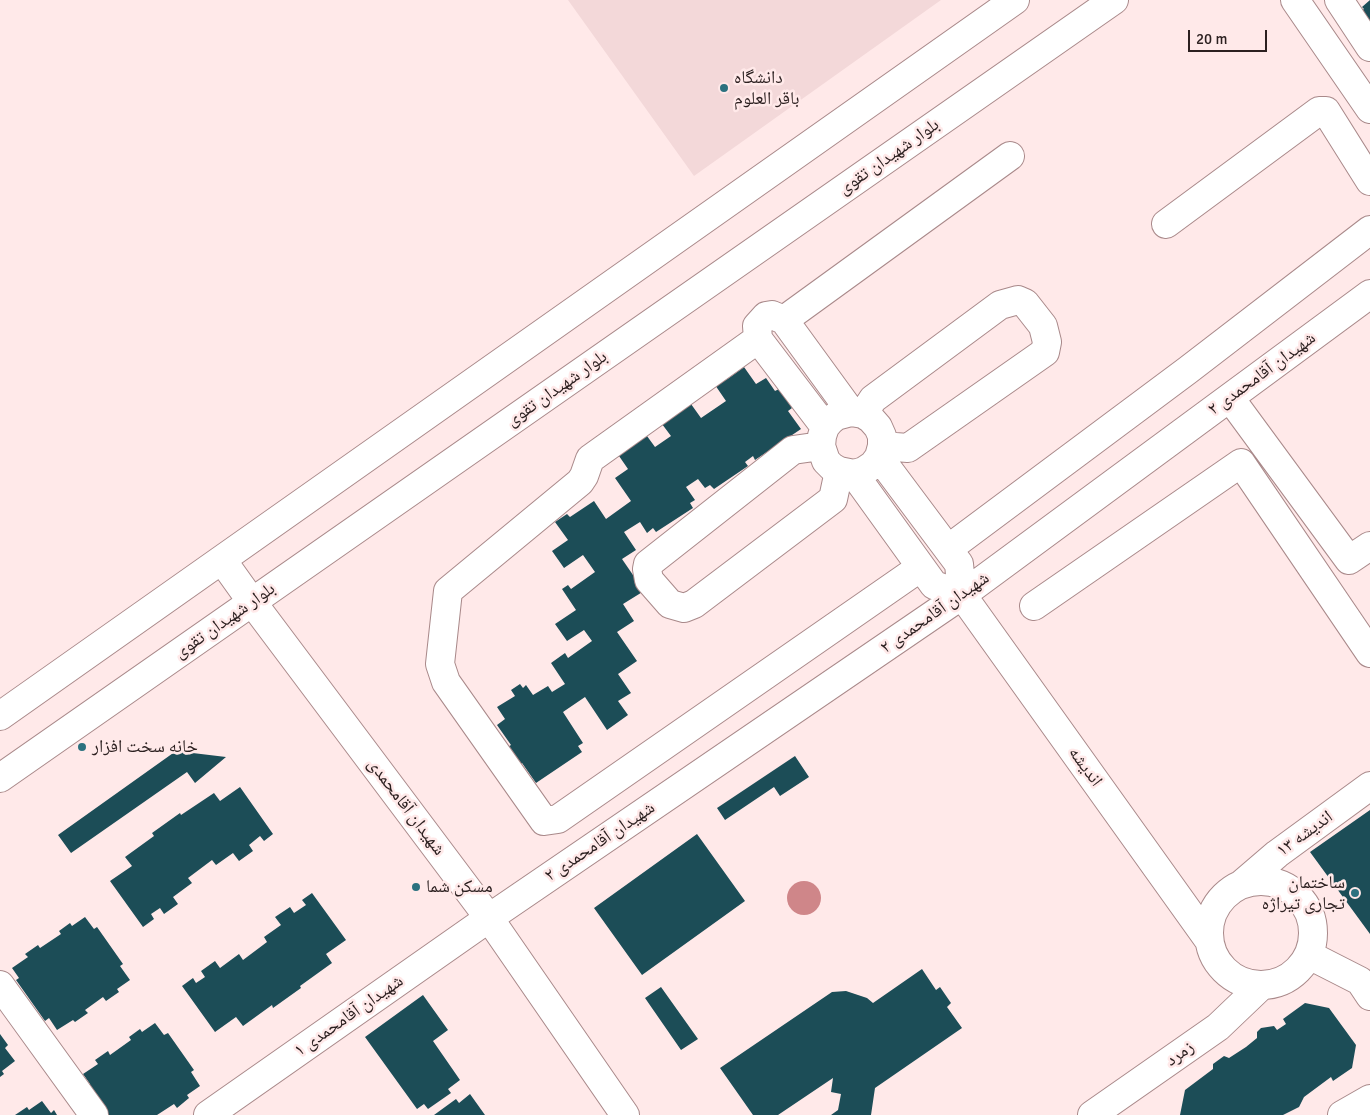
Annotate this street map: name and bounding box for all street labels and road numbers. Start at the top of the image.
street label: بلوار شهیدان تقوی [834,114,944,200]
street label: شهیدان آقامحمدی ۲ [1204,328,1320,420]
street label: بلوار شهیدان تقوی [502,346,612,432]
street label: شهیدان آقامحمدی ۲ [876,567,994,659]
street label: بلوار شهیدان تقوی [170,578,280,664]
street label: انديشه [1063,743,1107,791]
street label: شهیدان آقامحمدی [362,754,450,860]
street label: شهیدان آقامحمدی ۲ [541,797,659,887]
street label: اندیشه ۱۳ [1273,806,1337,862]
street label: شهیدان آقامحمدی ۱ [290,970,408,1062]
street label: زمرد [1162,1037,1198,1071]

